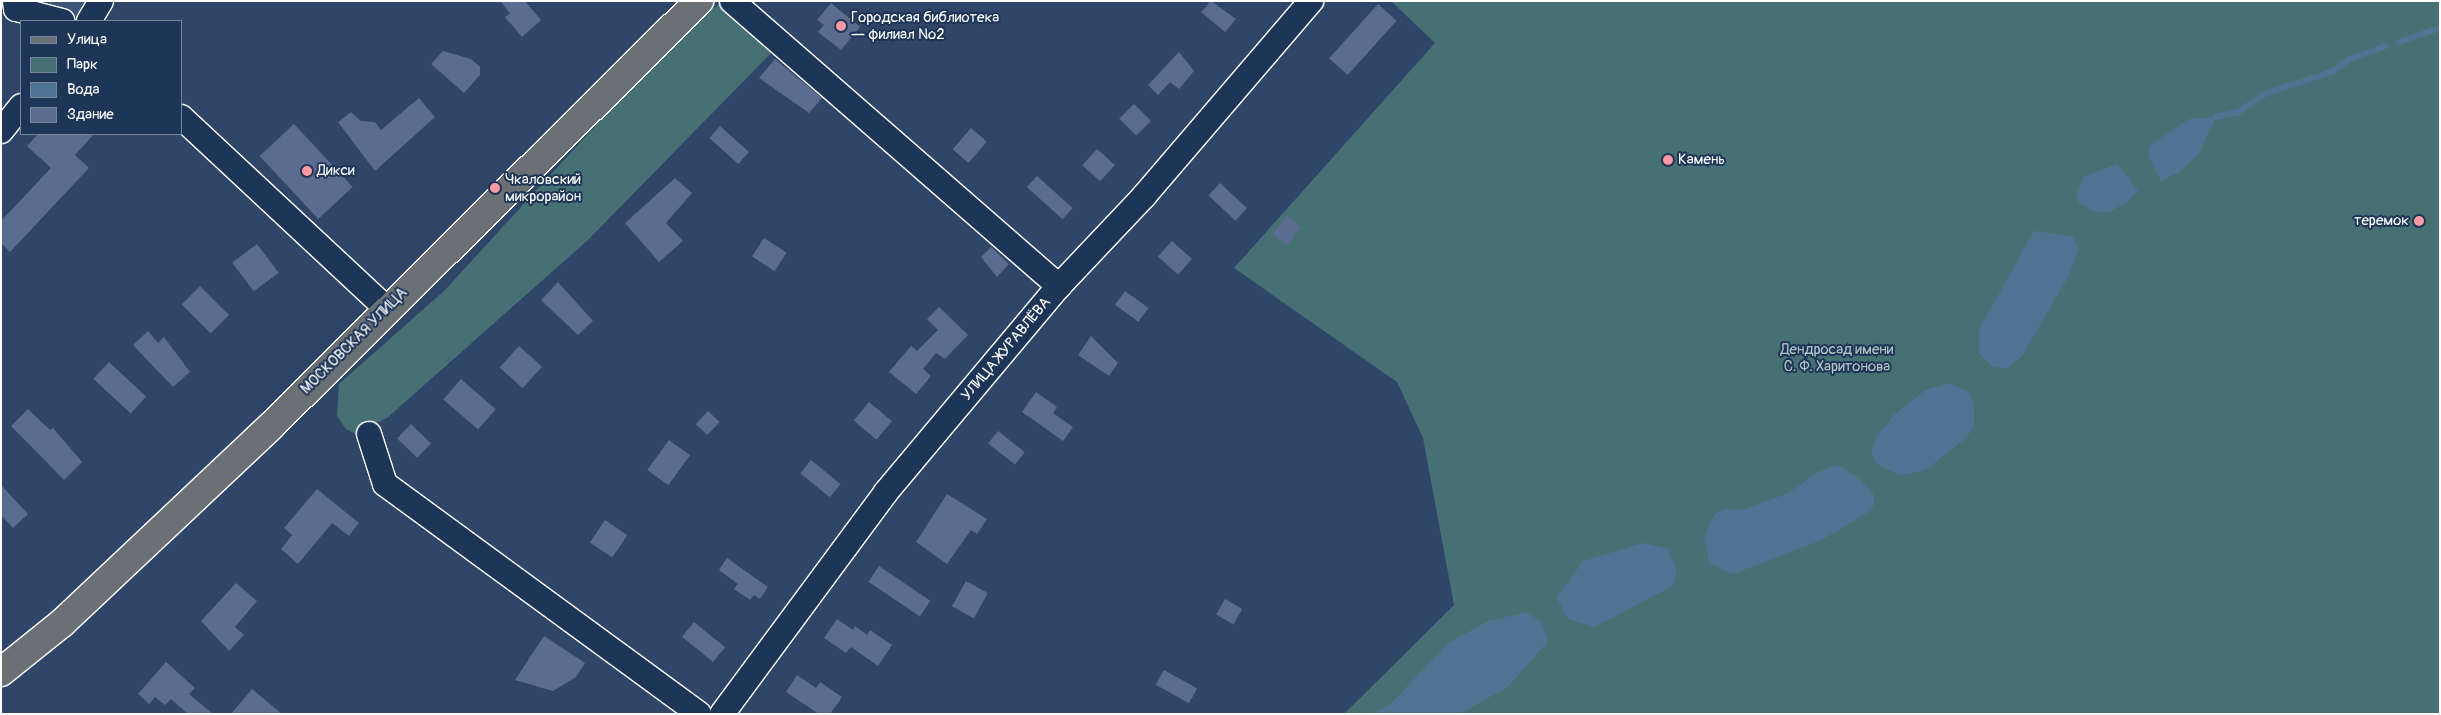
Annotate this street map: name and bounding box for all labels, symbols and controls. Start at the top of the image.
place label: Городская библиотека — филиал №2 [851,8,999,43]
legend [20,20,182,135]
marker: Городская библиотека — филиал №2 [835,20,847,32]
text: Улица [67,30,107,49]
text: Парк [67,55,98,74]
text: Вода [67,80,100,99]
text: Здание [67,105,114,124]
place label: Камень [1678,151,1725,169]
marker: Камень [1662,154,1674,166]
place label: Дикси [317,162,355,180]
marker: Дикси [301,165,313,177]
place label: Чкаловский микрорайон [505,170,581,205]
marker: Чкаловский микрорайон [489,182,501,194]
place label: теремок [2354,212,2409,230]
marker: теремок [2413,215,2425,227]
street label: МОСКОВСКАЯ УЛИЦА [297,284,411,398]
street label: УЛИЦА ЖУРАВЛЁВА [958,294,1054,404]
park label: Дендросад имени С. Ф. Харитонова [1781,340,1893,375]

